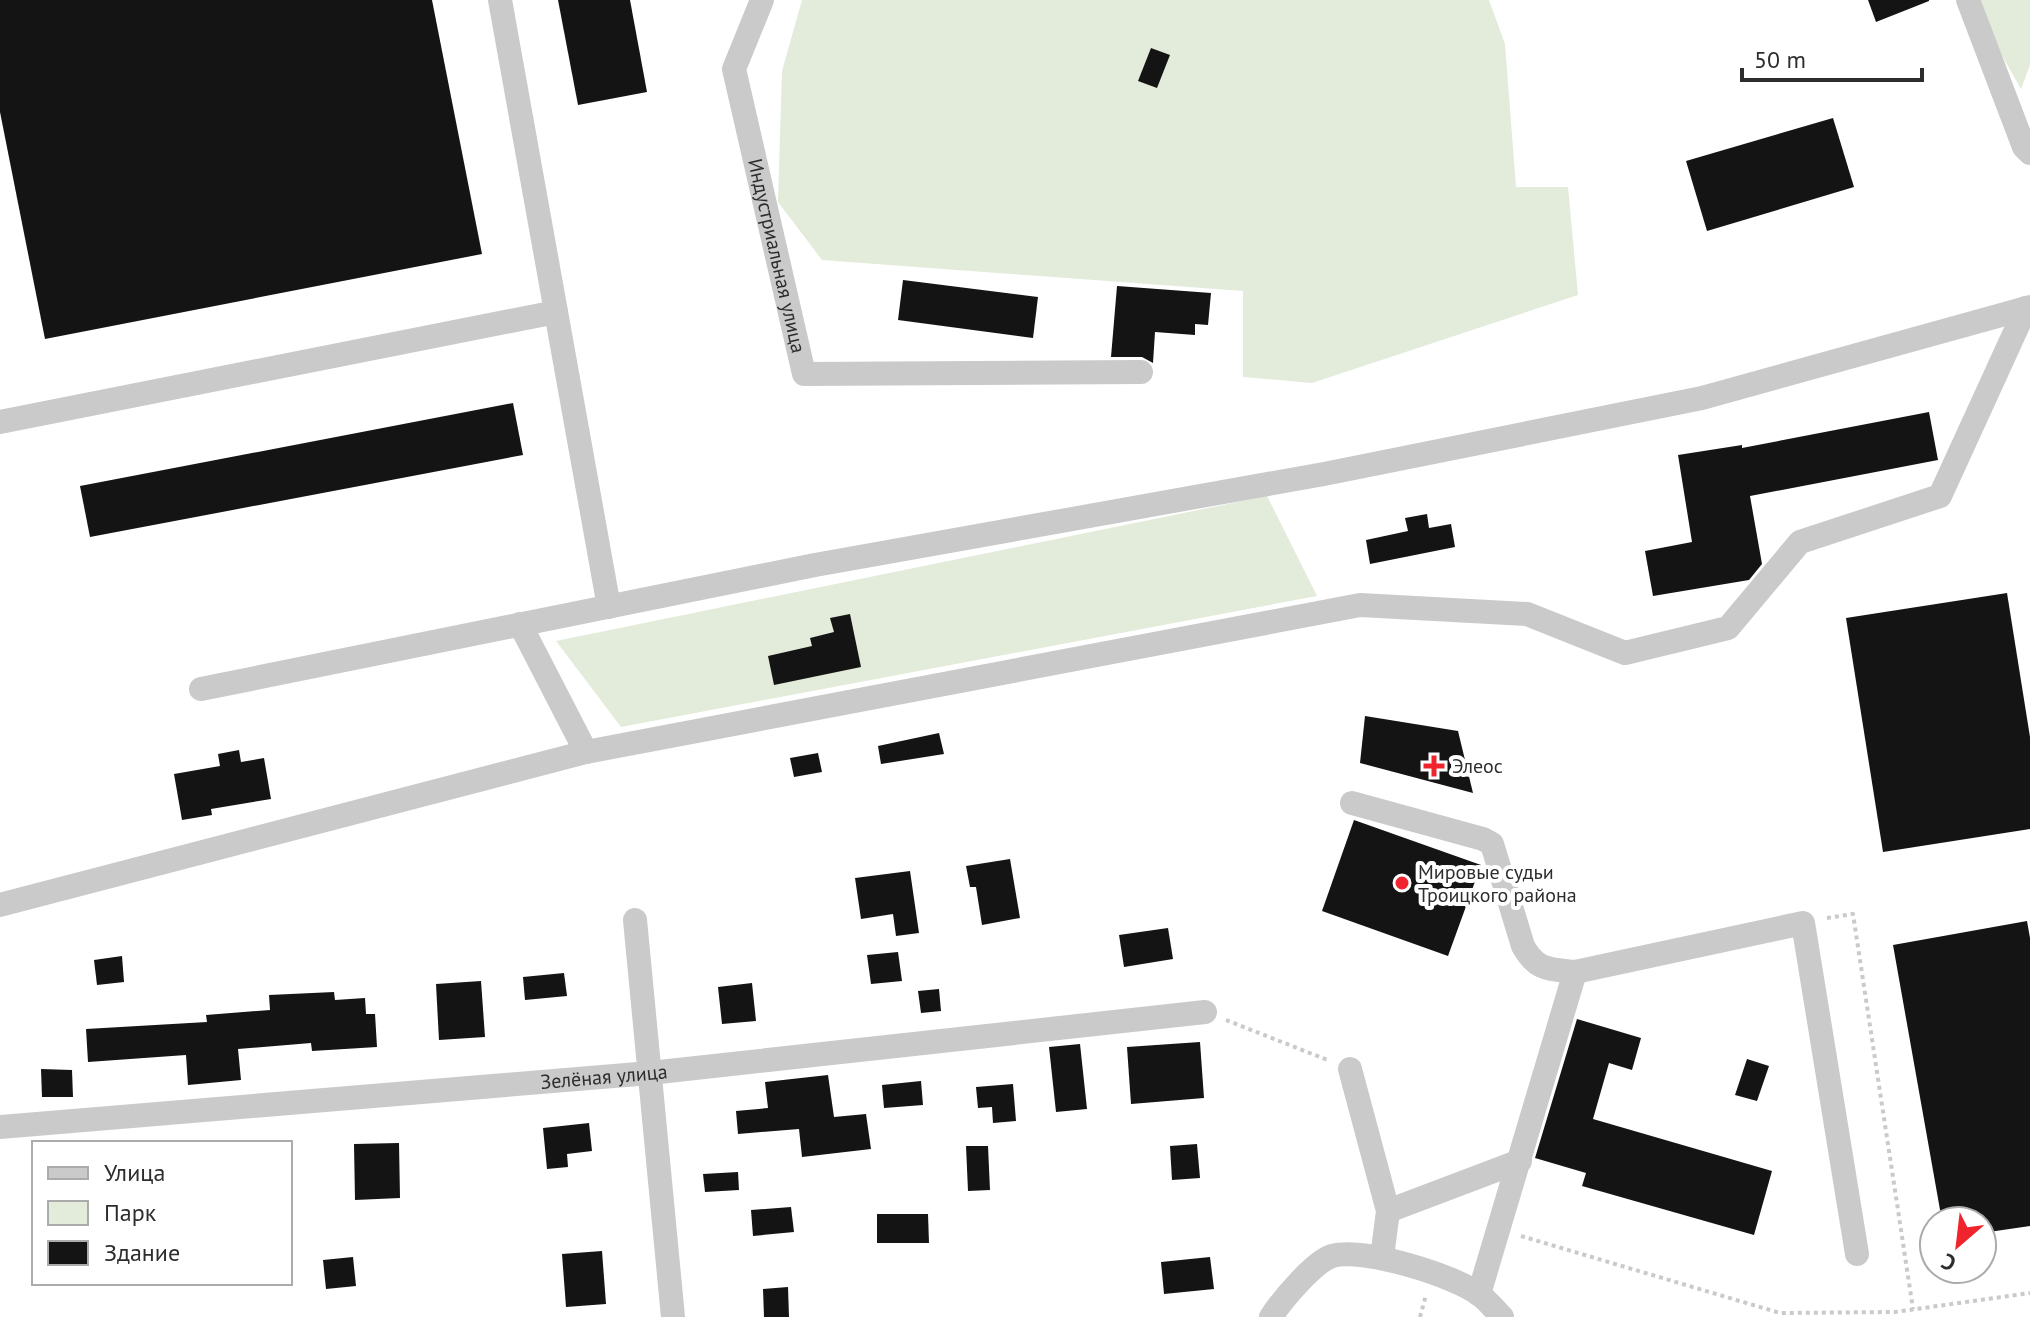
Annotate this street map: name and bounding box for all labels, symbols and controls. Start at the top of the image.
scale bar [1742,32,1922,82]
text: 50 m [1754,44,1806,75]
street label: Индустриальная улица [742,156,812,355]
place label: Элеос [1452,753,1503,779]
marker: Элеос [1423,755,1445,777]
place label: Мировые судьи Троицкого района [1418,859,1577,908]
marker: Мировые судьи Троицкого района [1393,874,1411,892]
street label: Зелёная улица [539,1058,669,1095]
legend [32,1141,292,1285]
text: Улица [104,1157,165,1188]
text: Парк [104,1197,157,1228]
north arrow [1918,1205,1998,1285]
text: Здание [104,1237,180,1268]
text: С [1937,1247,1961,1278]

